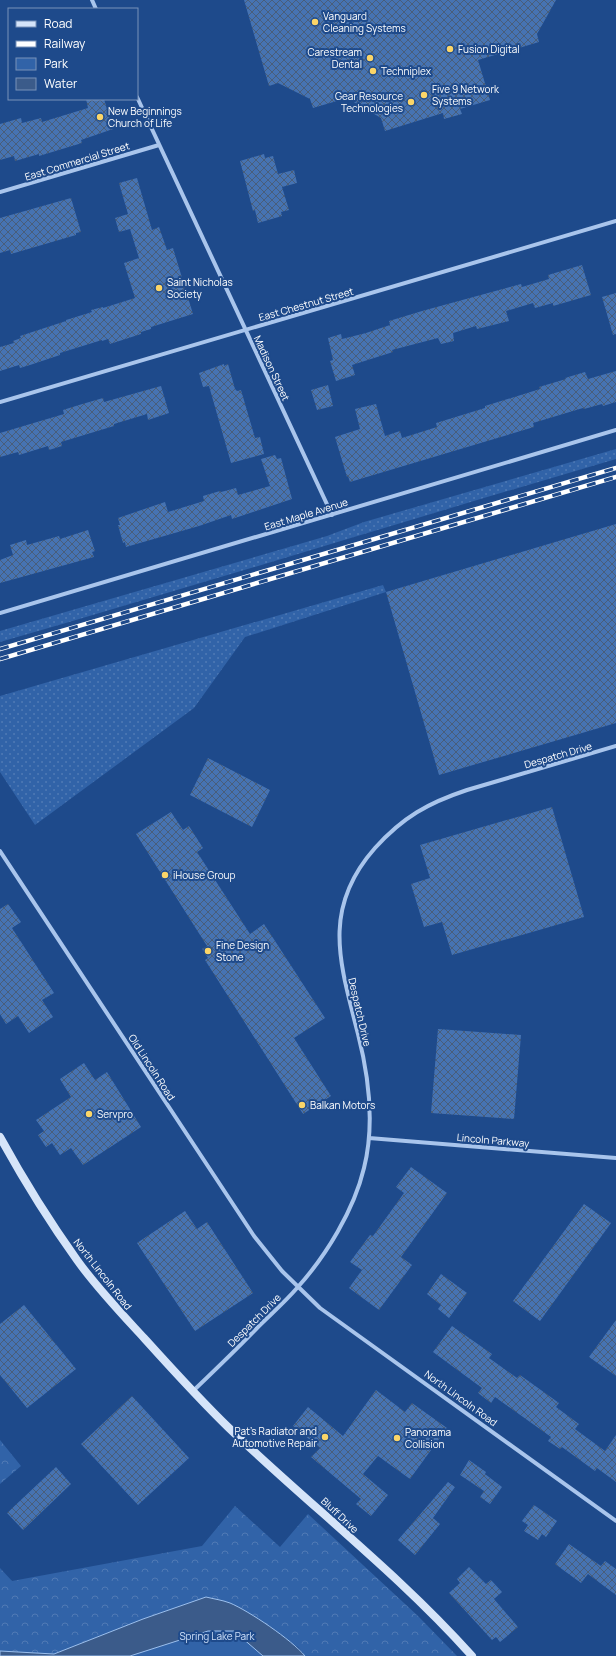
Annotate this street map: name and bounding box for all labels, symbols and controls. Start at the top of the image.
legend [8,8,138,100]
place label: Vanguard Cleaning Systems [323,9,406,35]
text: Road [44,15,72,32]
marker: Vanguard Cleaning Systems [310,17,320,27]
text: Railway [44,35,86,52]
place label: Fusion Digital [458,42,520,56]
marker: Fusion Digital [445,44,455,54]
place label: Carestream Dental [307,45,362,71]
marker: Carestream Dental [365,53,375,63]
text: Park [44,55,69,72]
place label: Techniplex [381,64,432,78]
marker: Techniplex [368,66,378,76]
text: Water [44,75,78,92]
place label: Five 9 Network Systems [432,82,500,108]
place label: Gear Resource Technologies [335,89,403,115]
marker: Five 9 Network Systems [419,90,429,100]
marker: Gear Resource Technologies [406,97,416,107]
place label: New Beginnings Church of Life [108,104,182,130]
marker: New Beginnings Church of Life [95,112,105,122]
street label: East Commercial Street [23,138,131,184]
place label: Saint Nicholas Society [167,275,233,301]
marker: Saint Nicholas Society [154,283,164,293]
street label: East Chestnut Street [257,284,355,324]
street label: Madison Street [251,333,293,403]
street label: East Maple Avenue [262,495,350,533]
street label: Despatch Drive [522,739,594,771]
place label: iHouse Group [173,868,236,882]
marker: iHouse Group [160,870,170,880]
place label: Fine Design Stone [216,938,269,964]
marker: Fine Design Stone [203,946,213,956]
street label: Despatch Drive [345,976,375,1048]
street label: Old Lincoln Road [125,1031,179,1103]
place label: Balkan Motors [310,1098,375,1112]
marker: Balkan Motors [297,1100,307,1110]
place label: Servpro [97,1107,133,1121]
marker: Servpro [84,1109,94,1119]
street label: Lincoln Parkway [456,1130,531,1150]
street label: North Lincoln Road [71,1235,135,1313]
street label: Despatch Drive [224,1290,284,1350]
street label: North Lincoln Road [422,1367,500,1429]
place label: Pat's Radiator and Automotive Repair [232,1424,317,1450]
place label: Panorama Collision [405,1425,451,1451]
marker: Pat's Radiator and Automotive Repair [320,1432,330,1442]
marker: Panorama Collision [392,1433,402,1443]
street label: Bluff Drive [318,1494,362,1536]
park label: Spring Lake Park [179,1629,256,1643]

